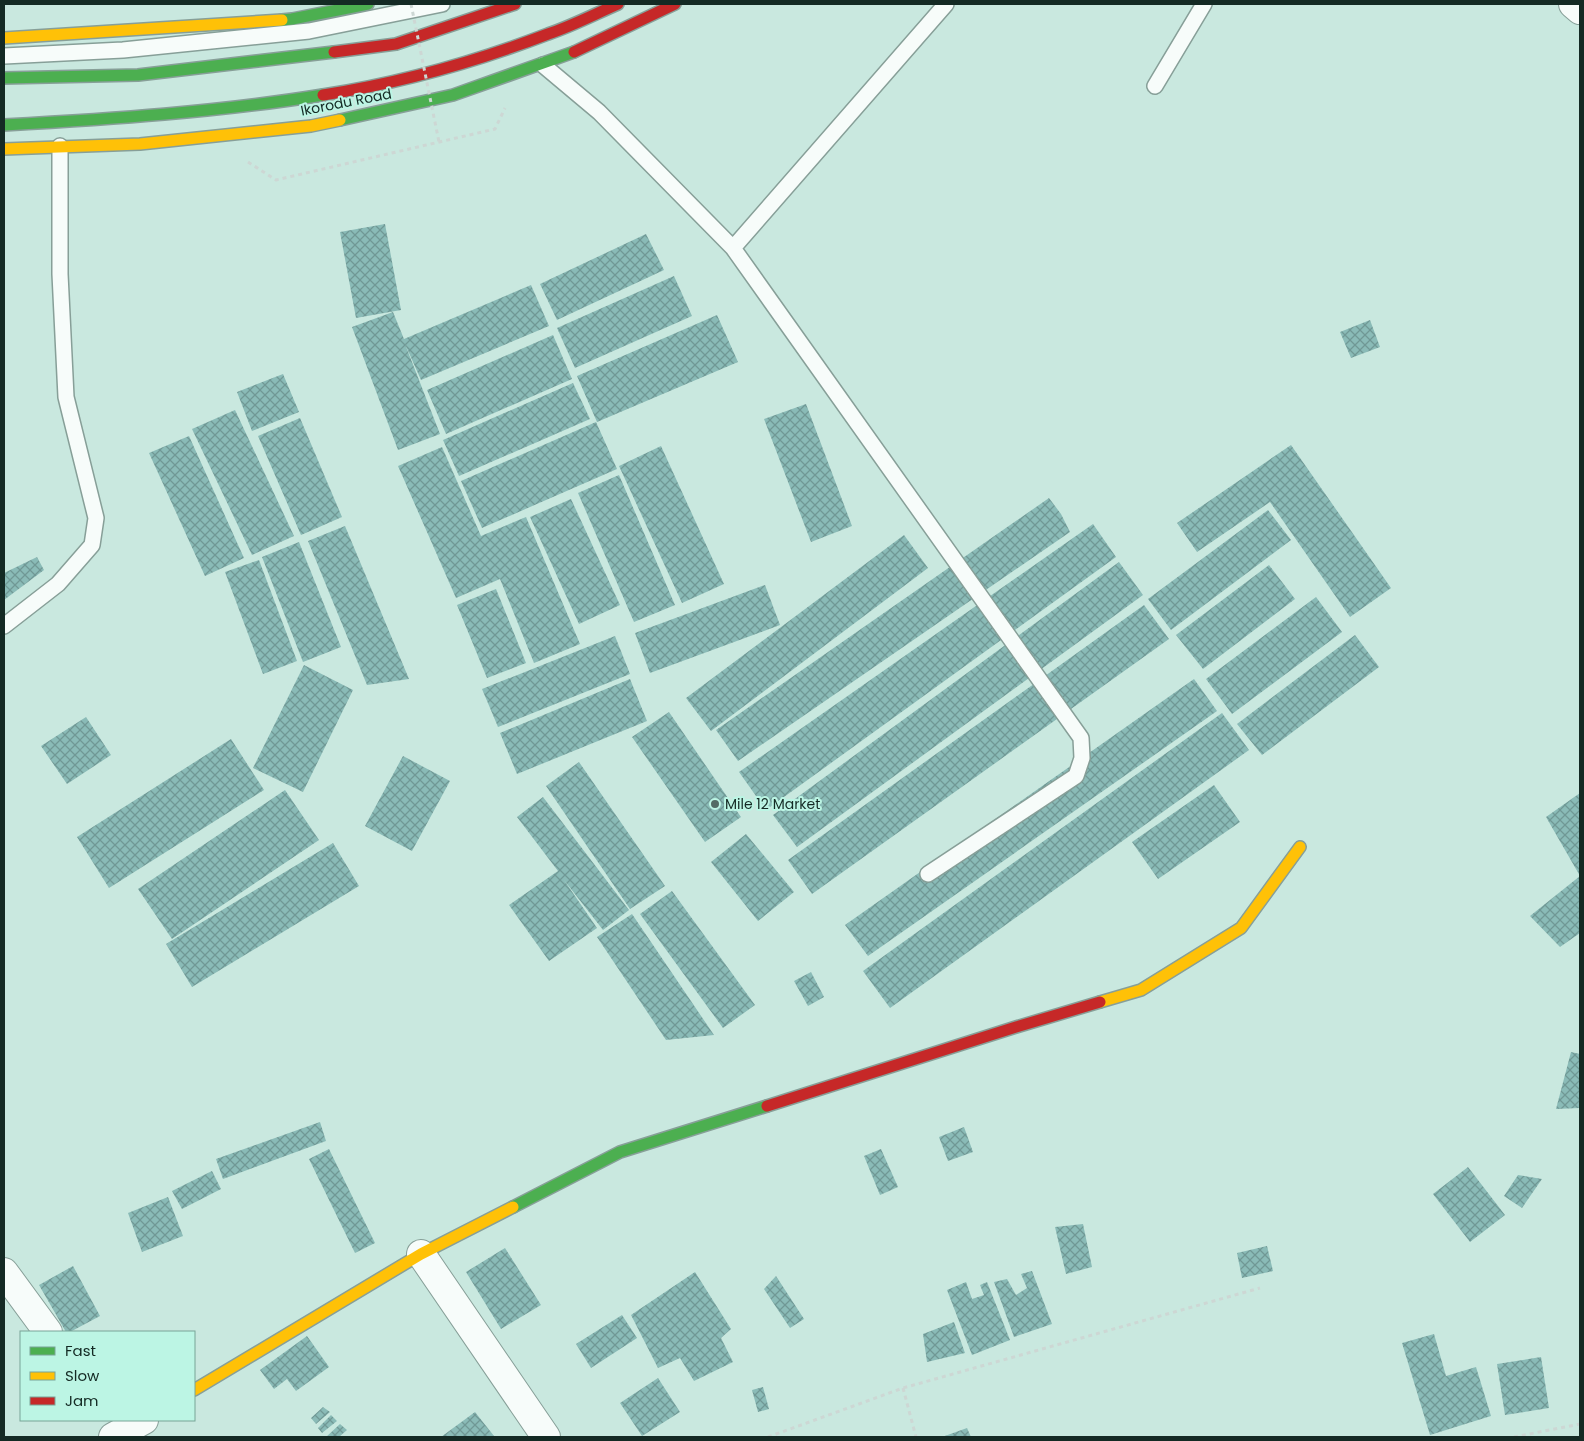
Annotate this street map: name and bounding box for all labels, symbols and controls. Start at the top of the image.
street label: Ikorodu Road [299,83,393,121]
place label: Mile 12 Market [725,794,820,814]
marker: Mile 12 Market [709,798,721,810]
legend [20,1331,195,1421]
text: Fast [65,1340,96,1361]
text: Slow [65,1365,100,1386]
text: Jam [65,1390,99,1411]

